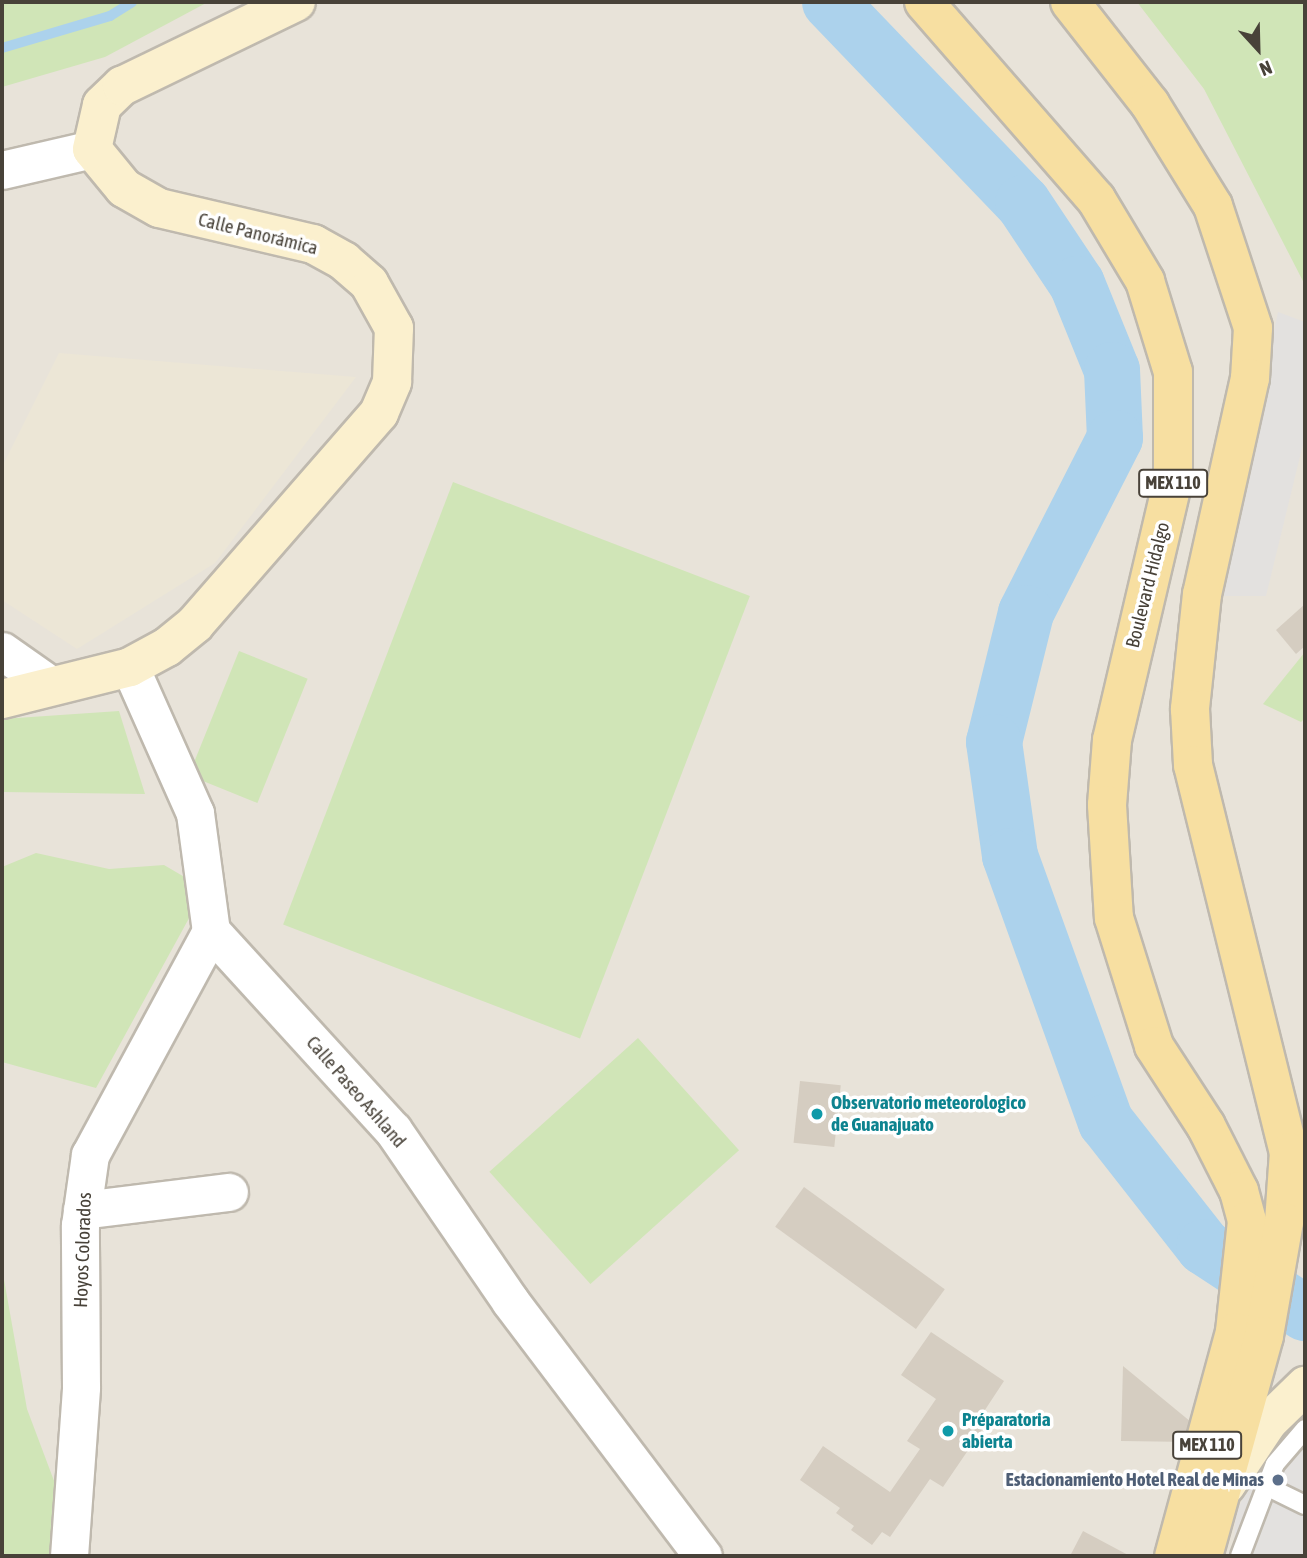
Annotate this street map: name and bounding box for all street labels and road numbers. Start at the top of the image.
street label: Calle Panorámica [196,208,320,260]
road number: MEX 110 [1138,468,1208,498]
street label: Boulevard Hidalgo [1121,520,1175,650]
street label: Calle Paseo Ashland [301,1032,411,1152]
street label: Hoyos Colorados [70,1192,96,1308]
road number: MEX 110 [1172,1430,1242,1460]

